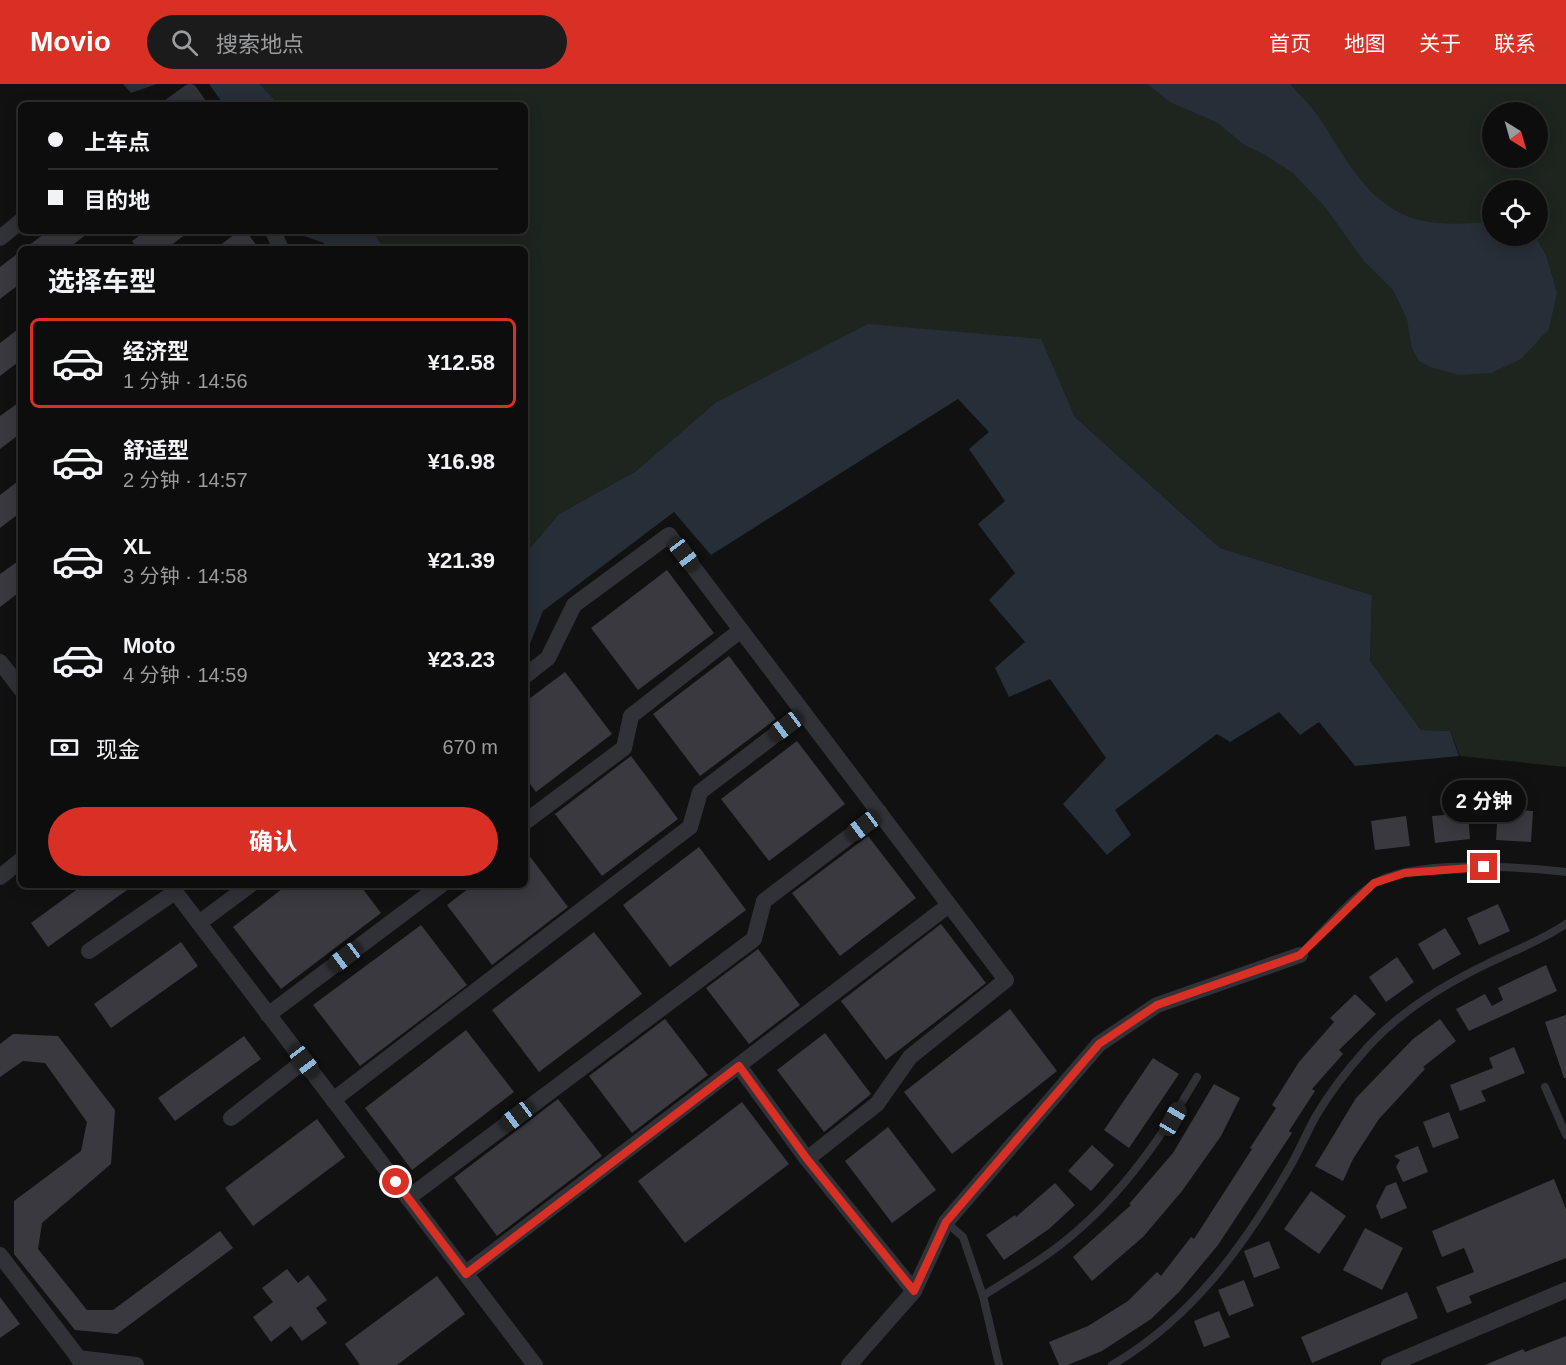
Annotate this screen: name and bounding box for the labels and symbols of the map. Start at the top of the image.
north arrow [1482,102,1548,168]
car [666,534,702,574]
car [766,708,806,744]
callout: 2 分钟 [1442,780,1526,822]
car [843,808,883,844]
route end [1470,853,1497,880]
car [325,939,365,975]
car [286,1041,322,1081]
car [497,1098,537,1134]
car [1156,1099,1190,1139]
route start [382,1168,409,1195]

